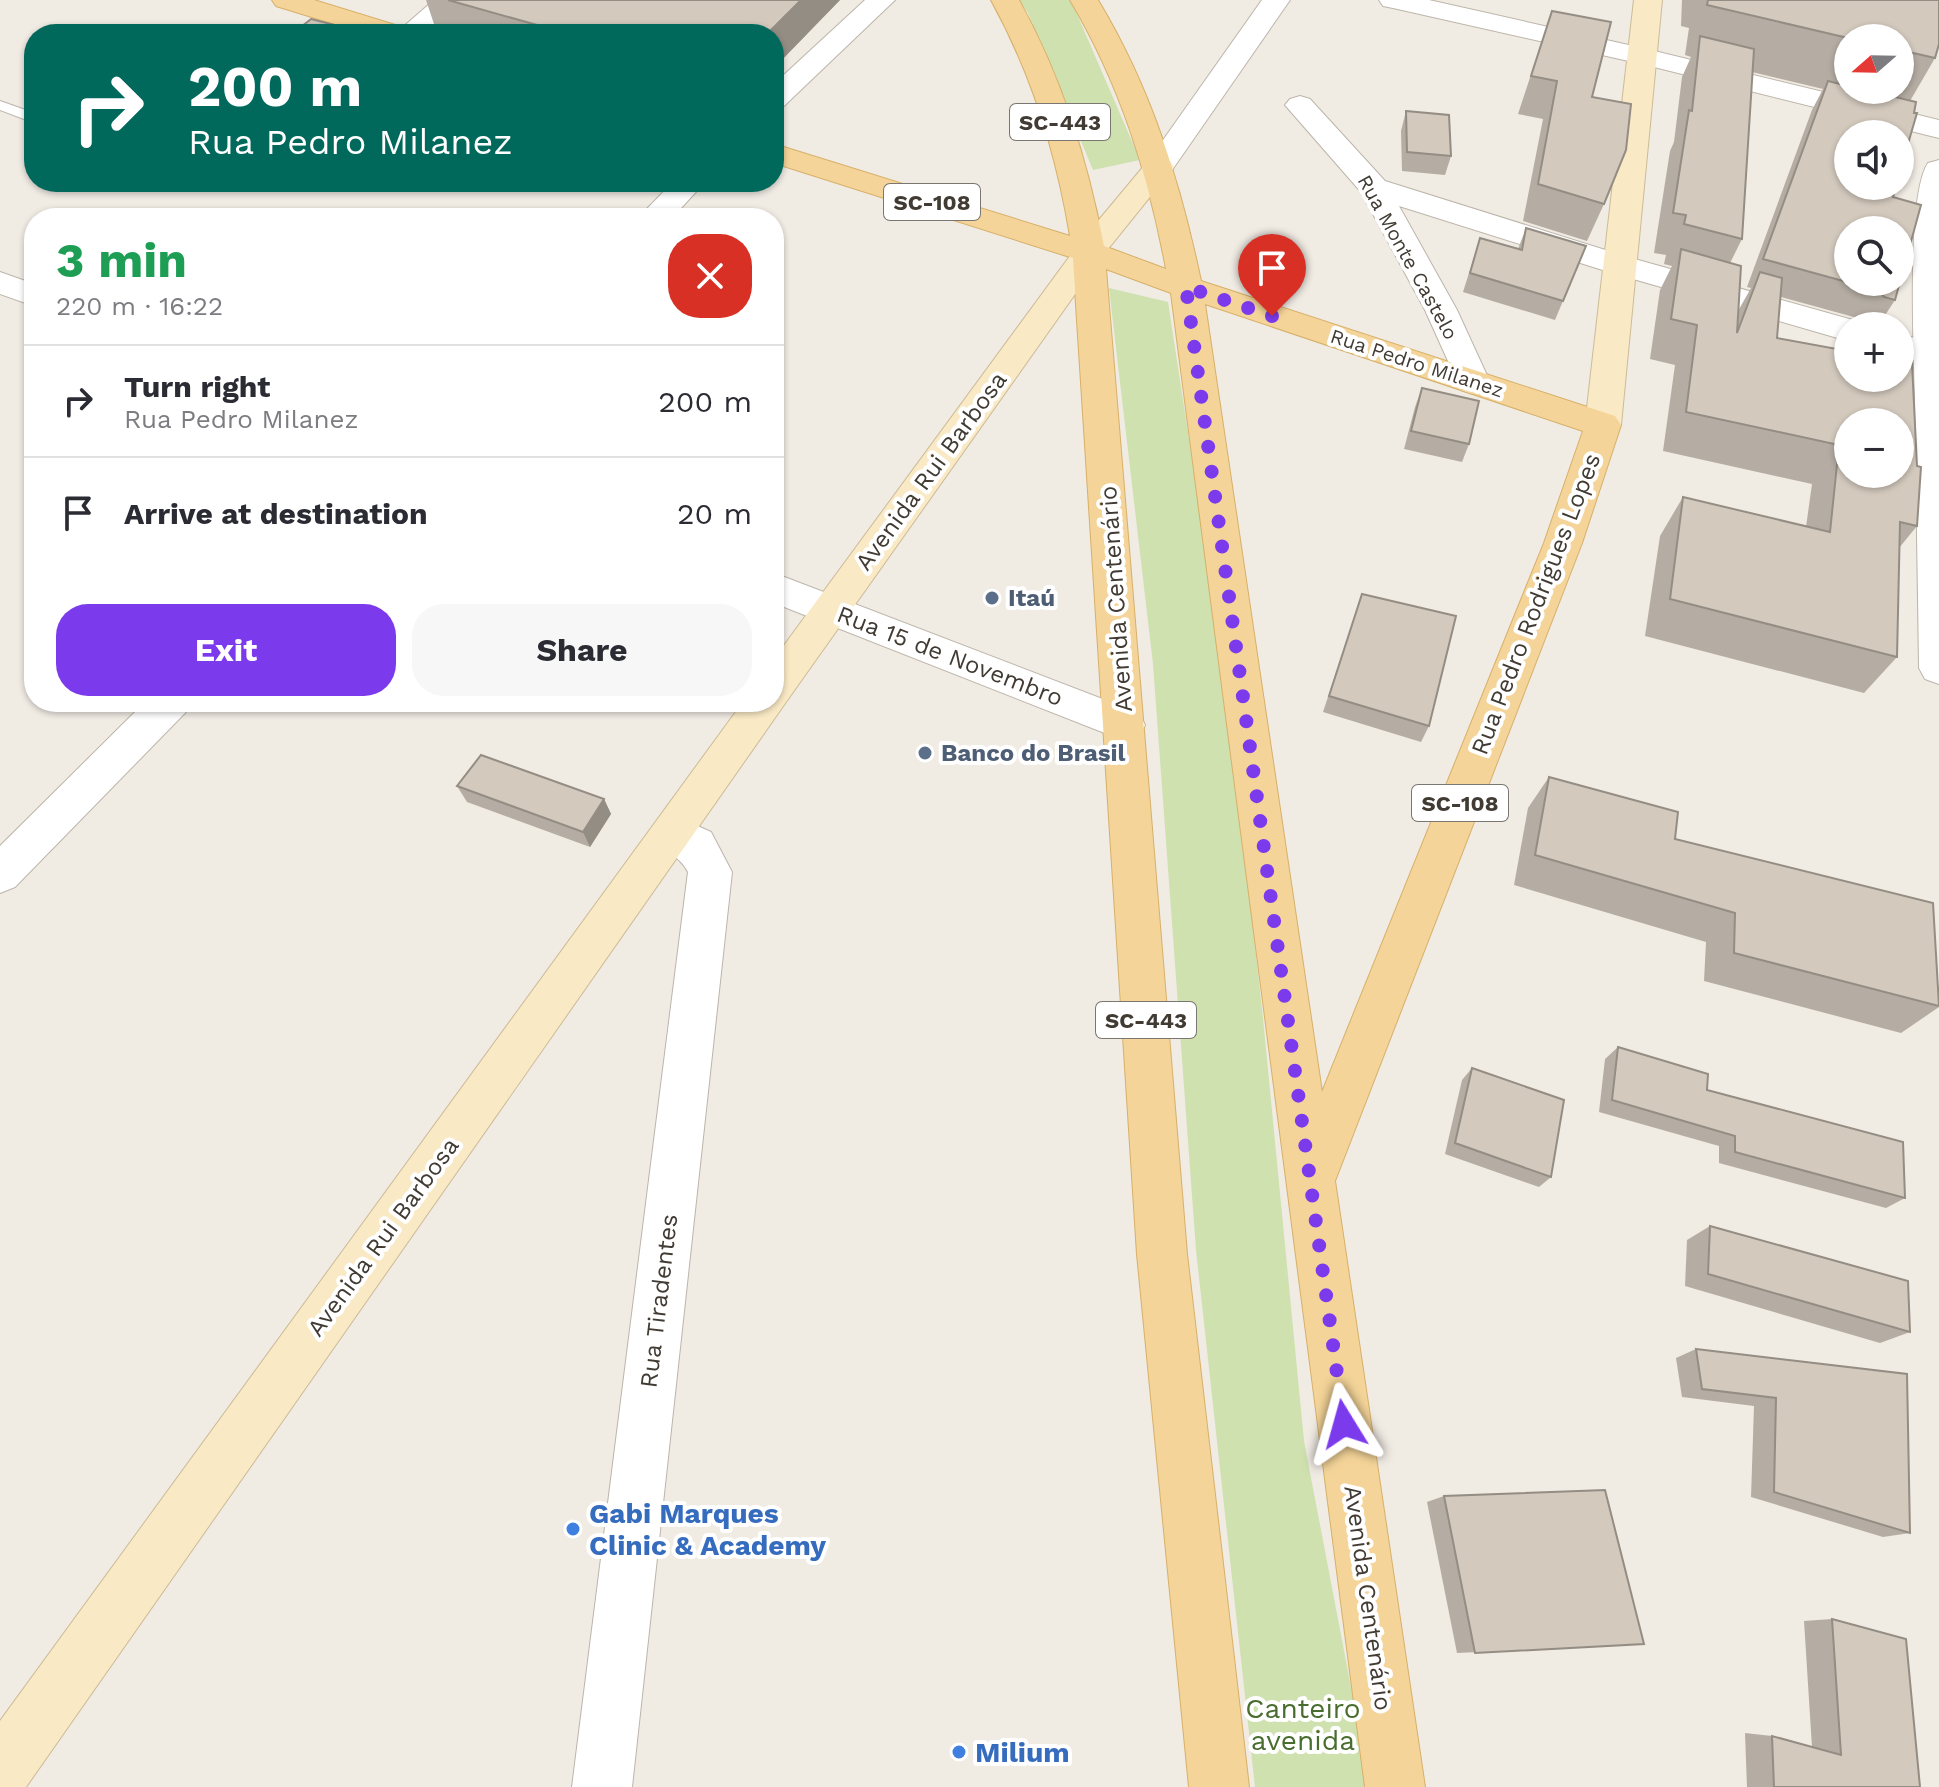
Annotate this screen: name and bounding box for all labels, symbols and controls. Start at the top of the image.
north arrow [1834,24,1914,104]
map controls [1834,24,1914,488]
text: 200 m [188,54,362,120]
icon: right [56,56,160,160]
road number: SC-443 [1010,104,1110,140]
button: sound [1834,120,1914,200]
text: Rua Pedro Milanez [188,121,513,163]
street label: Rua Monte Castelo [1353,170,1463,344]
road number: SC-108 [884,184,980,220]
button: search [1834,216,1914,296]
text: 3 min [56,232,187,289]
button: close [668,234,752,318]
pin [1238,234,1306,316]
icon: arrive [1250,246,1294,290]
text: 220 m · 16:22 [56,291,223,321]
button: + [1834,312,1914,392]
street label: Rua Pedro Milanez [1328,324,1506,402]
street label: Avenida Rui Barbosa [850,366,1012,576]
text: Turn right [124,369,270,404]
icon: right [56,379,100,423]
text: 200 m [658,384,752,419]
text: Rua Pedro Milanez [124,404,358,434]
button: − [1834,408,1914,488]
street label: Rua Pedro Rodrigues Lopes [1466,449,1606,759]
street label: Avenida Centenário [1094,485,1138,713]
icon: arrive [56,491,100,535]
text: Arrive at destination [124,496,428,531]
text: 20 m [677,496,752,531]
place label: Itaú [1008,584,1055,612]
marker: Itaú [983,589,1001,607]
street label: Rua 15 de Novembro [833,600,1067,712]
button: Exit [56,604,396,696]
button: Share [412,604,752,696]
place label: Banco do Brasil [941,739,1126,767]
marker: Banco do Brasil [916,744,934,762]
road number: SC-108 [1412,785,1508,821]
road number: SC-443 [1096,1002,1196,1038]
street label: Avenida Rui Barbosa [302,1132,464,1342]
street label: Rua Tiradentes [634,1213,684,1389]
position arrow [1302,1382,1386,1466]
street label: Avenida Centenário [1338,1484,1398,1712]
place label: Gabi Marques Clinic & Academy [589,1497,826,1562]
marker: Gabi Marques Clinic & Academy [564,1520,582,1538]
park label: Canteiro avenida [1245,1692,1361,1757]
place label: Milium [975,1736,1070,1769]
marker: Milium [950,1743,968,1761]

